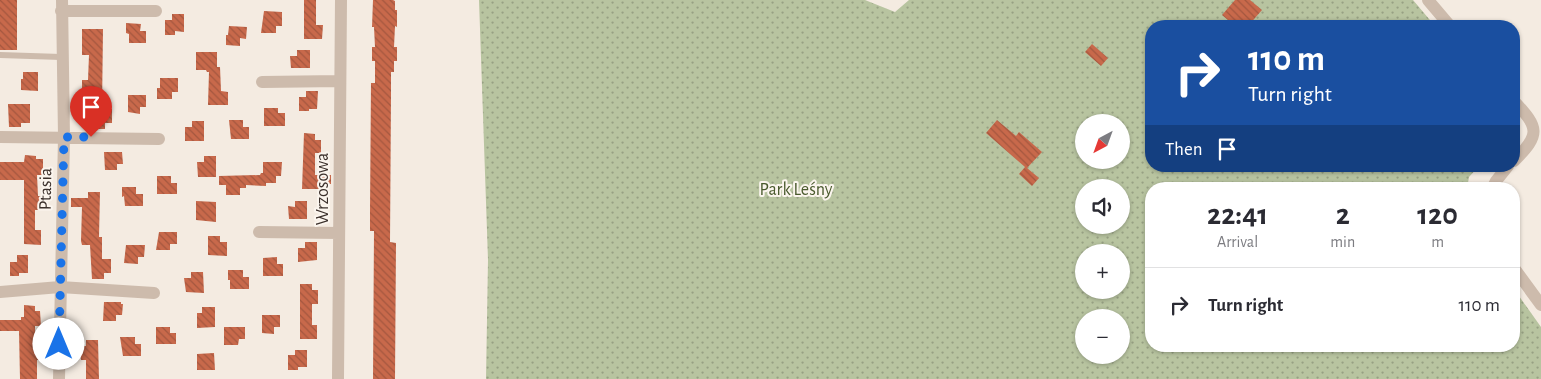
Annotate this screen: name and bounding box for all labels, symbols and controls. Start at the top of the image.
icon: right [1165,40,1230,105]
text: 110 m [1248,42,1325,77]
text: Turn right [1248,83,1332,105]
pin [70,86,112,137]
icon: arrive [77,93,105,121]
north arrow [1075,114,1130,169]
map controls [1075,114,1130,364]
icon: arrive [1213,135,1241,163]
text: Then [1165,140,1203,159]
street label: Wrzosowa [314,153,332,225]
street label: Ptasia [37,168,55,210]
button: sound [1075,179,1130,234]
park label: Park Leśny [760,181,833,199]
text: 22:41 [1207,200,1268,230]
text: 2 [1336,200,1350,230]
text: 120 [1417,200,1458,230]
text: Arrival [1217,234,1258,250]
text: min [1330,234,1355,250]
text: m [1431,234,1444,250]
button: + [1075,244,1130,299]
icon: right [1165,291,1193,319]
text: Turn right [1208,296,1283,315]
text: 110 m [1459,296,1500,315]
button: − [1075,309,1130,364]
position arrow [32,317,84,369]

